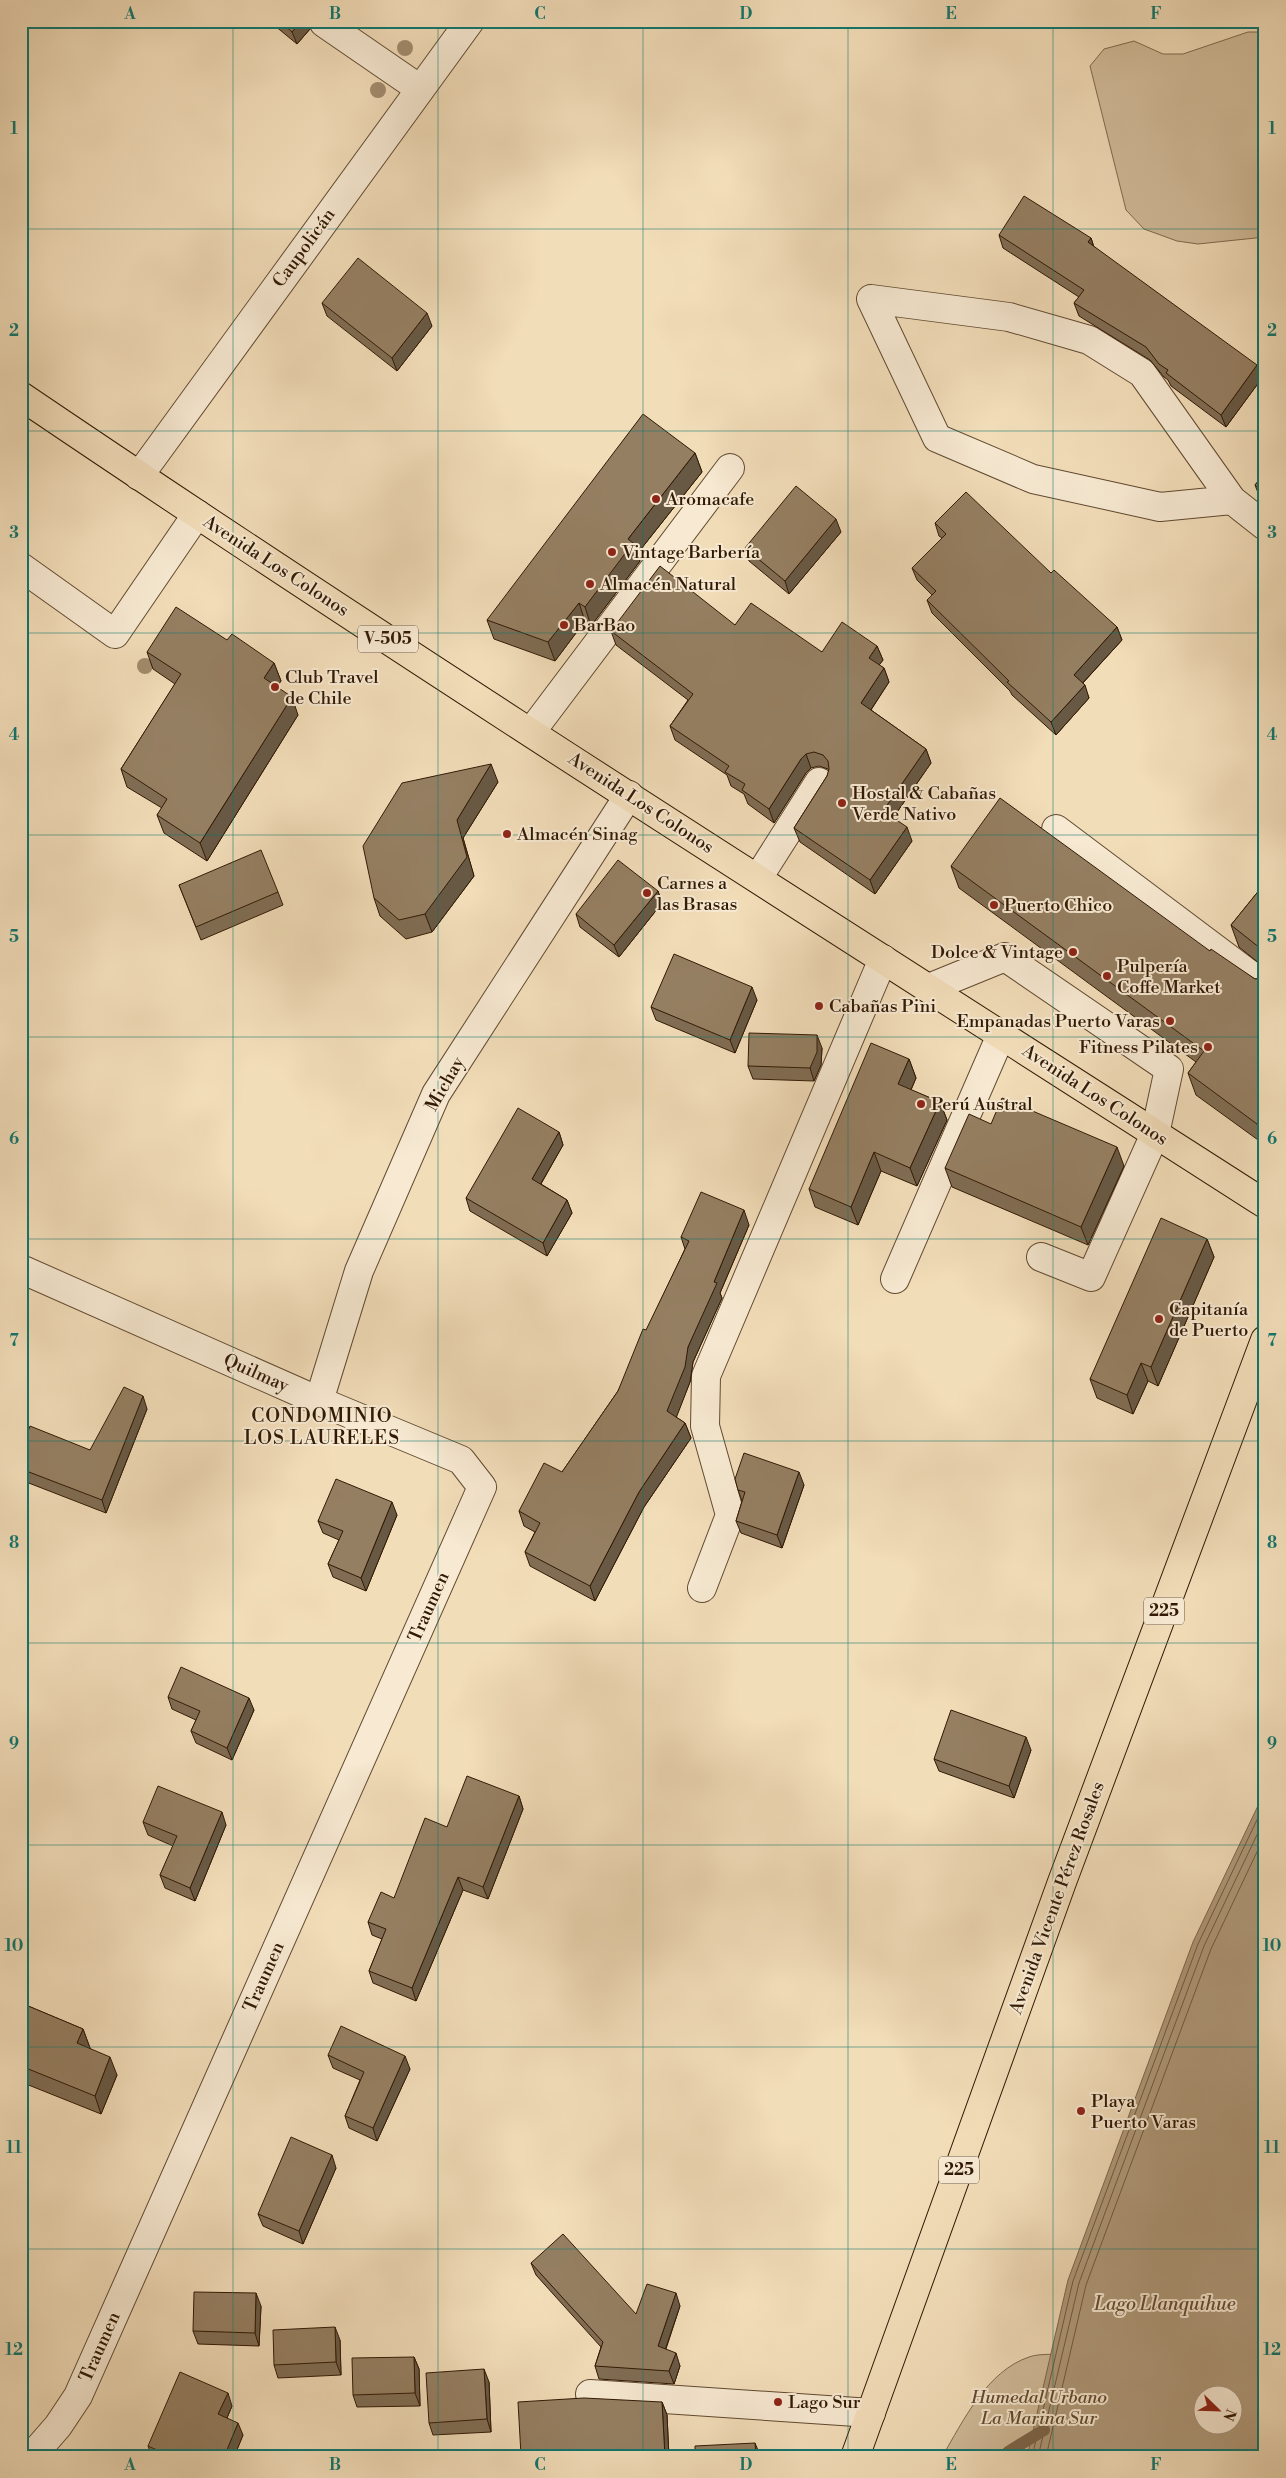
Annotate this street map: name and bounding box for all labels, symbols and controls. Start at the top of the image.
text: A [123,4,136,24]
text: B [329,4,341,24]
text: C [534,4,546,24]
text: D [740,4,753,24]
text: E [945,4,957,24]
text: F [1150,4,1162,24]
text: 1 [10,119,18,139]
text: 1 [1268,119,1276,139]
street label: Caupolicán [268,204,341,292]
text: 2 [9,321,19,341]
text: 2 [1267,321,1277,341]
place label: Aromacafe [665,488,754,511]
marker: Aromacafe [650,493,662,505]
street label: Avenida Los Colonos [198,510,353,622]
text: 3 [9,523,19,543]
text: 3 [1267,523,1277,543]
place label: Vintage Barbería [621,541,761,564]
marker: Vintage Barbería [606,546,618,558]
place label: Almacén Natural [599,573,737,596]
marker: Almacén Natural [584,578,596,590]
place label: BarBao [573,614,635,637]
marker: BarBao [558,619,570,631]
road number: V-505 [358,626,418,652]
place label: Club Travel de Chile [285,666,379,710]
marker: Club Travel de Chile [269,681,281,693]
text: 4 [9,725,20,745]
text: 4 [1267,725,1278,745]
street label: Avenida Los Colonos [563,747,718,859]
place label: Hostal & Cabañas Verde Nativo [851,782,996,826]
marker: Hostal & Cabañas Verde Nativo [836,797,848,809]
place label: Almacén Sinag [516,823,638,846]
marker: Almacén Sinag [501,828,513,840]
place label: Carnes a las Brasas [657,872,737,916]
marker: Carnes a las Brasas [641,887,653,899]
place label: Puerto Chico [1004,894,1112,917]
marker: Puerto Chico [988,899,1000,911]
text: 5 [9,927,19,947]
text: 5 [1267,927,1277,947]
place label: Dolce & Vintage [931,941,1063,964]
marker: Dolce & Vintage [1067,946,1079,958]
place label: Pulpería Coffe Market [1117,955,1221,999]
marker: Pulpería Coffe Market [1101,970,1113,982]
place label: Cabañas Pini [829,995,936,1018]
marker: Cabañas Pini [813,1000,825,1012]
place label: Empanadas Puerto Varas [956,1010,1160,1033]
marker: Empanadas Puerto Varas [1164,1015,1176,1027]
place label: Fitness Pilates [1079,1036,1198,1059]
street label: Avenida Los Colonos [1017,1039,1172,1151]
marker: Fitness Pilates [1202,1041,1214,1053]
street label: Michay [420,1052,470,1115]
place label: Perú Austral [931,1093,1033,1116]
marker: Perú Austral [915,1098,927,1110]
text: 6 [9,1129,19,1149]
text: 6 [1267,1129,1277,1149]
place label: Capitanía de Puerto [1169,1298,1249,1342]
marker: Capitanía de Puerto [1153,1313,1165,1325]
text: 7 [9,1331,19,1351]
text: 7 [1267,1331,1277,1351]
street label: Quilmay [220,1348,292,1398]
district label: CONDOMINIO LOS LAURELES [244,1404,400,1450]
text: 8 [9,1533,19,1553]
text: 8 [1267,1533,1277,1553]
street label: Traumen [403,1568,455,1646]
road number: 225 [1144,1598,1184,1624]
text: 9 [9,1734,19,1754]
text: 9 [1267,1734,1277,1754]
street label: Avenida Vicente Pérez Rosales [1004,1779,1110,2018]
text: 10 [5,1936,23,1956]
text: 10 [1263,1936,1281,1956]
street label: Traumen [238,1938,290,2016]
place label: Playa Puerto Varas [1091,2090,1196,2134]
marker: Playa Puerto Varas [1075,2105,1087,2117]
text: 11 [6,2138,22,2158]
text: 11 [1264,2138,1280,2158]
road number: 225 [939,2156,979,2184]
water label: Lago Llanquihue [1093,2292,1236,2316]
street label: Traumen [74,2308,126,2386]
text: 12 [5,2340,23,2360]
text: 12 [1263,2340,1281,2360]
park label: Humedal Urbano La Marina Sur [970,2386,1107,2430]
north arrow [1194,2386,1244,2436]
place label: Lago Sur [788,2391,861,2414]
marker: Lago Sur [772,2396,784,2408]
text: N [1219,2406,1239,2423]
text: A [123,2455,136,2475]
text: B [329,2455,341,2475]
text: C [534,2455,546,2475]
text: D [740,2455,753,2475]
text: E [945,2455,957,2475]
text: F [1150,2455,1162,2475]

